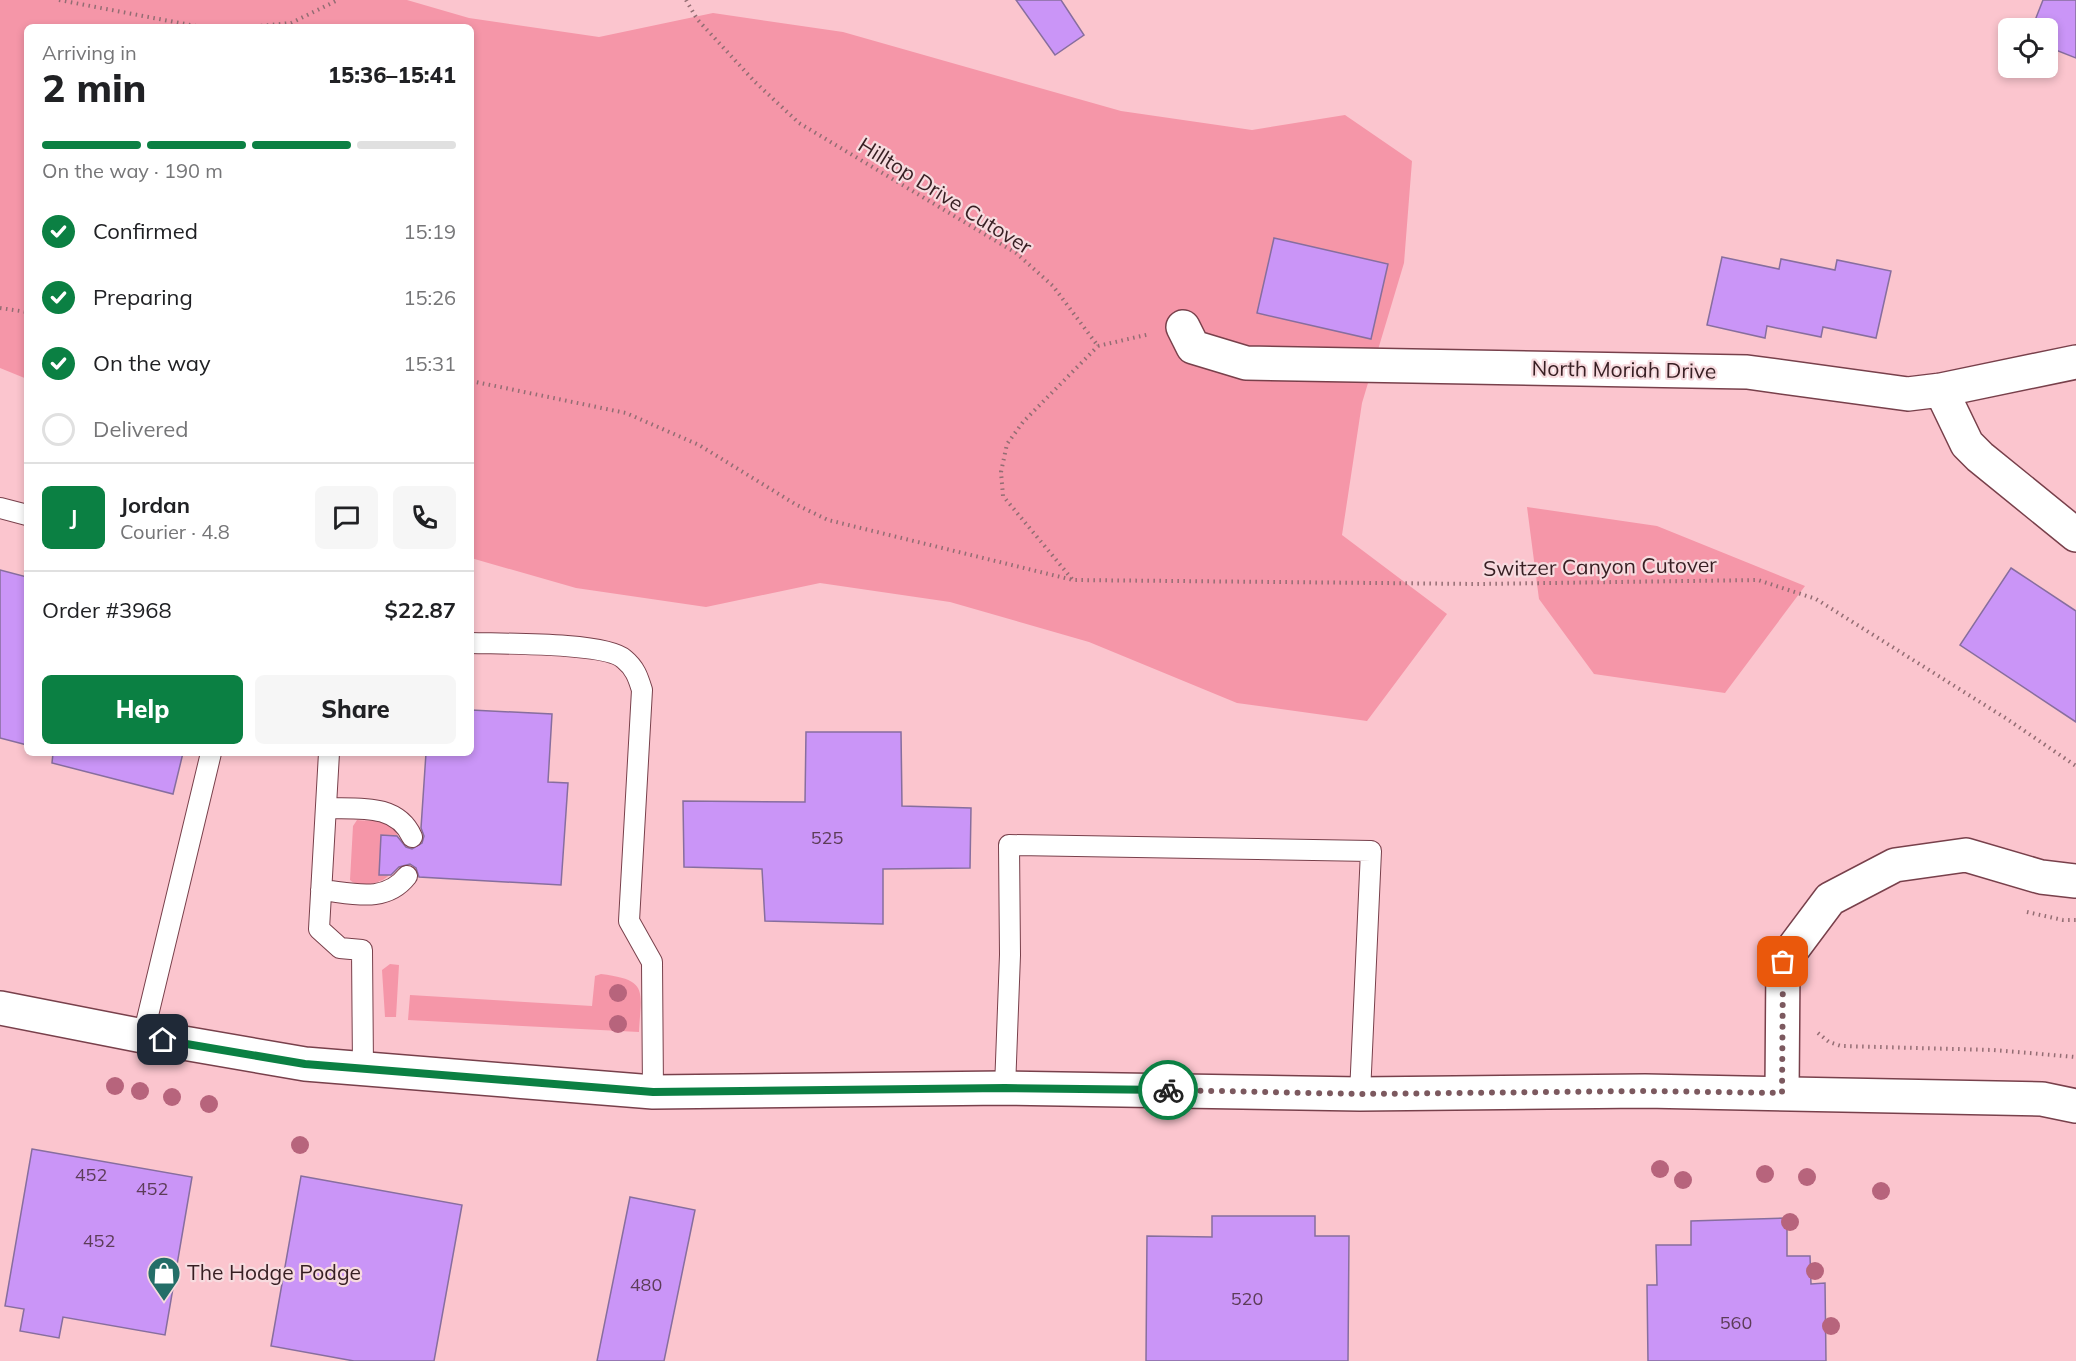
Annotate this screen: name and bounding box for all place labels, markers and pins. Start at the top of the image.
pin [1757,936,1808,987]
pin [137,1014,188,1065]
shop icon: The Hodge Podge [146,1255,182,1302]
place label: The Hodge Podge [187,1259,361,1285]

